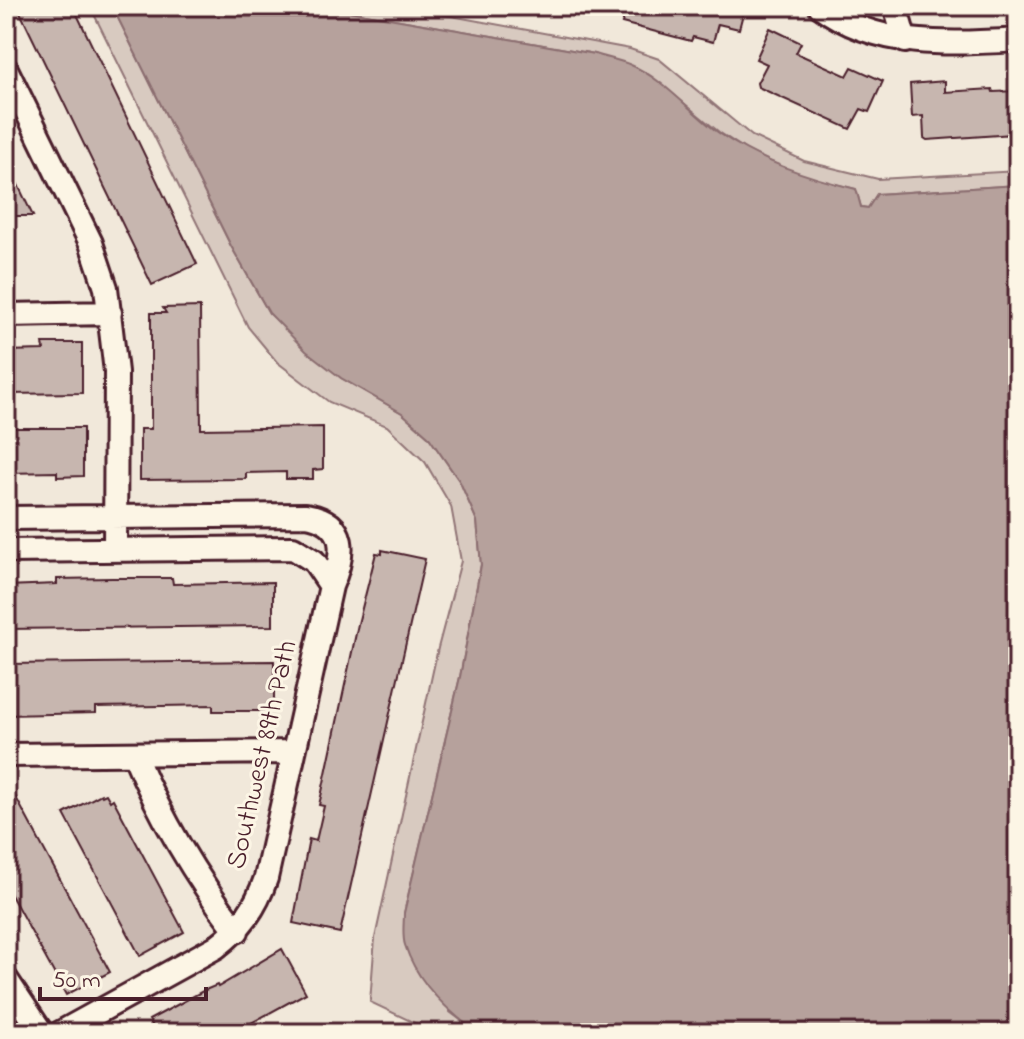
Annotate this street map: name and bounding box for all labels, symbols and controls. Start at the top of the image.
street label: Southwest 89th Path [217,637,309,873]
scale bar [40,951,206,1001]
text: 50 m [52,964,101,999]

